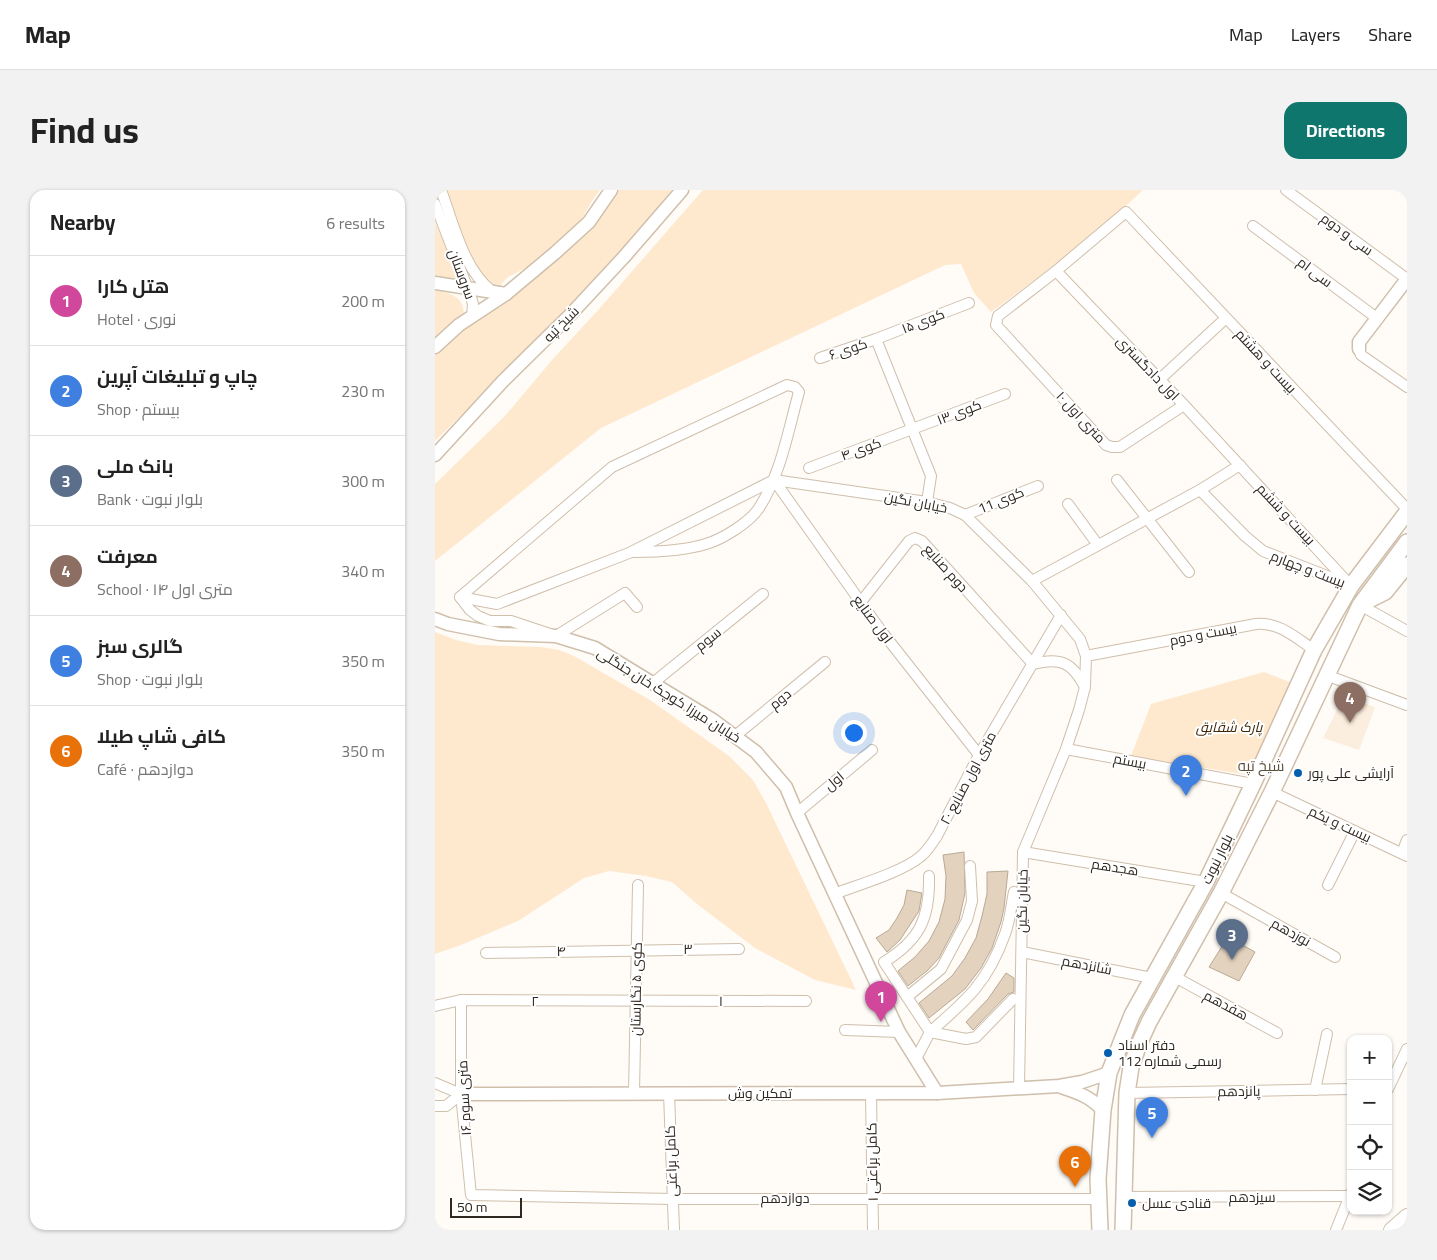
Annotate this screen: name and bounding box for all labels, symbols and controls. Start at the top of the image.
text: Map [25,12,71,57]
text: Map [1229,18,1263,51]
text: Layers [1291,18,1340,51]
text: Share [1368,18,1412,51]
text: Find us [30,97,139,163]
button: Directions [1284,102,1407,159]
text: Nearby [50,203,116,242]
street label: سی و دوم [1315,206,1379,262]
text: 6 results [326,208,385,238]
street label: سروستان [441,245,483,303]
street label: سی ام [1291,250,1339,294]
text: هتل کارا [97,268,169,304]
text: 1 [62,286,70,316]
text: 200 m [341,286,385,316]
street label: شیخ تپه [536,299,586,349]
street label: کوی ۱۵ [898,301,948,341]
text: Hotel · نوری [97,304,176,334]
street label: بیست و هشتم [1229,322,1303,400]
street label: اول دادگستری [1110,329,1186,407]
street label: کوی ۶ [825,330,871,368]
text: چاپ و تبلیغات آپرین [97,358,258,394]
text: 2 [62,376,70,406]
text: 230 m [341,376,385,406]
street label: ۱۰ متری اول [1049,385,1113,449]
street label: کوی ۱۳ [933,392,985,432]
text: Shop · بیستم [97,394,180,424]
street label: کوی ۴ [837,430,885,468]
text: بانک ملی [97,448,174,484]
text: 3 [62,466,70,496]
text: 300 m [341,466,385,496]
street label: بیست و ششم [1250,477,1322,551]
street label: کوی 11 [974,479,1028,521]
street label: خیابان نگین [882,483,950,521]
text: Bank · بلوار نبوت [97,484,203,514]
text: معرفت [97,538,158,574]
street label: دوم صنایع [917,538,975,598]
street label: بیست و چهارم [1267,543,1349,595]
text: 4 [62,556,70,586]
text: 340 m [341,556,385,586]
text: School · ۱۴ متری اول [97,574,233,604]
street label: اول صنایع [846,589,900,649]
street label: بیست و دوم [1167,615,1239,653]
street label: سوم [689,620,727,658]
text: گالری سبز [97,628,183,664]
street label: خیابان میرزا کوچک خان جنگلی [592,640,746,750]
text: 5 [62,646,70,676]
text: 350 m [341,646,385,676]
text: Shop · بلوار نبوت [97,664,203,694]
street label: دوم [763,682,797,716]
pin: 4 [1334,682,1366,723]
park label: پارک شقایق [1196,714,1264,740]
text: کافی شاپ طیلا [97,718,226,754]
your location [841,720,867,746]
street label: ۲۰ متری اول صنایع [932,726,1004,830]
text: 6 [62,736,70,766]
text: 350 m [341,736,385,766]
street label: بیستم [1111,745,1149,777]
district label: شیخ تپه [1238,751,1284,780]
text: Café · دوازدهم [97,754,193,784]
pin: 2 [1170,755,1202,796]
place label: آرایشی علی پور [1307,760,1394,786]
street label: اول [818,764,850,798]
marker: آرایشی علی پور [1292,767,1304,779]
street label: بیست و یکم [1304,798,1376,850]
street label: بلوار نبوت [1194,829,1240,889]
street label: هجدهم [1090,850,1140,884]
street label: خیابان نگین [1008,869,1036,933]
street label: نوزدهم [1266,910,1316,954]
pin: 3 [1216,919,1248,960]
street label: ۳ [683,936,693,962]
street label: ۴ [556,938,566,964]
street label: کوی ۵ نگارستان [622,942,650,1036]
street label: شانزدهم [1060,947,1114,983]
pin: 1 [865,981,897,1022]
street label: هفدهم [1199,982,1253,1028]
street label: ۲ [531,988,539,1014]
street label: ۱ [719,988,723,1014]
place label: دفتر اسناد رسمی شماره 112 [1118,1032,1222,1074]
map controls [1347,1035,1392,1215]
button: + [1347,1035,1392,1080]
marker: دفتر اسناد رسمی شماره 112 [1102,1047,1114,1059]
street label: ۱۶ متری سوم [449,1060,479,1136]
street label: پانزدهم [1217,1078,1261,1104]
street label: تمکین وش [728,1080,792,1106]
button: − [1347,1080,1392,1125]
pin: 5 [1136,1097,1168,1138]
street label: کامل براعتی ۱ [858,1122,886,1202]
street label: کامل براعتی [657,1125,685,1197]
button: locate [1347,1125,1392,1170]
pin: 6 [1059,1146,1091,1187]
button: layers [1347,1170,1392,1215]
street label: سیزدهم [1228,1184,1276,1210]
street label: دوازدهم [761,1185,809,1211]
place label: قنادی عسل [1142,1190,1211,1216]
text: 50 m [457,1194,487,1220]
scale bar [450,1195,523,1218]
marker: قنادی عسل [1126,1197,1138,1209]

